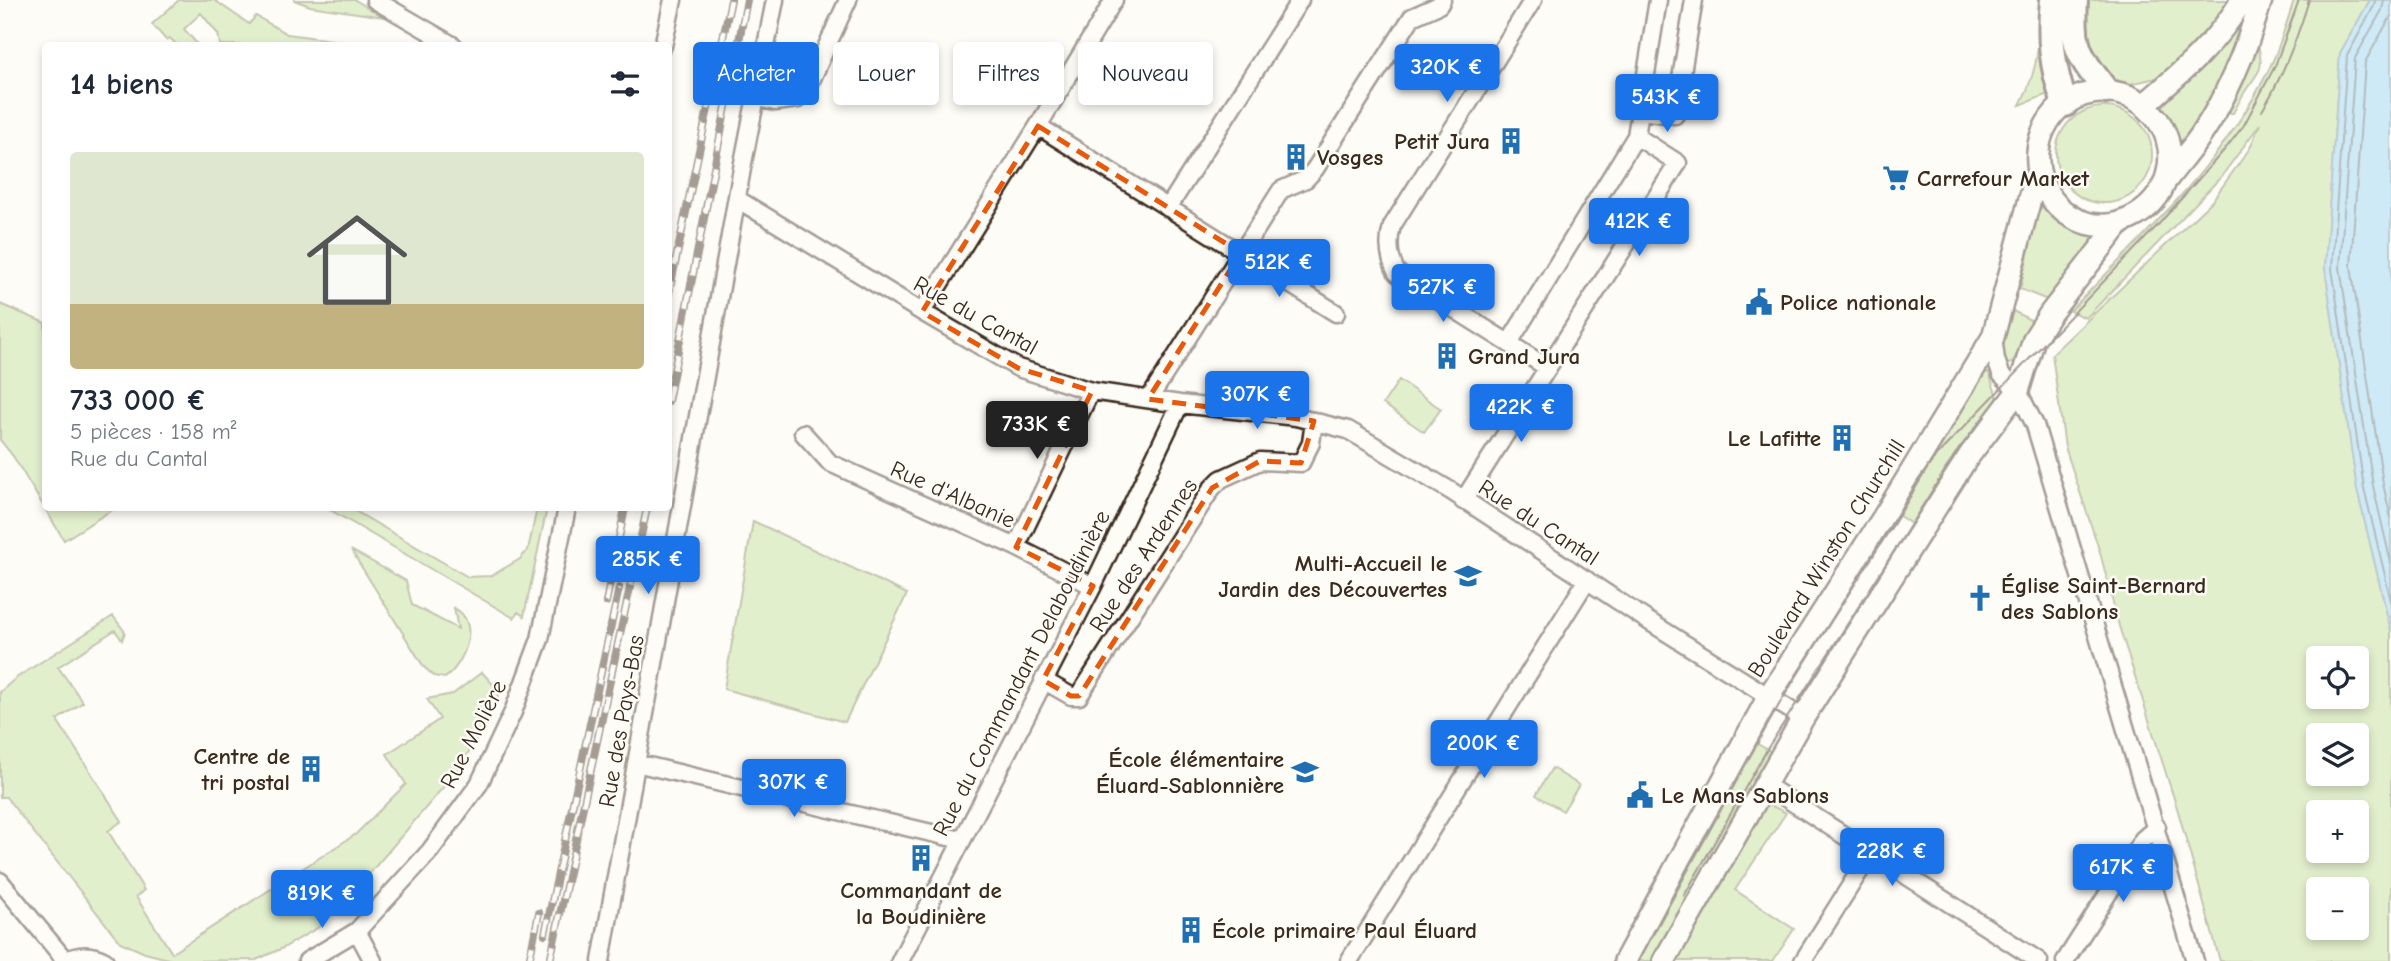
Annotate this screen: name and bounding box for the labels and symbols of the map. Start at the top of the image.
pin: 320K € [1390,44,1504,104]
pin: 543K € [1610,74,1724,134]
building icon: Petit Jura [1496,126,1526,156]
place label: Petit Jura [1394,128,1490,155]
building icon: Vosges [1281,142,1311,172]
place label: Vosges [1317,144,1384,171]
supermarket icon: Carrefour Market [1881,163,1911,193]
place label: Carrefour Market [1917,165,2089,192]
pin: 412K € [1582,198,1696,258]
pin: 512K € [1222,240,1336,299]
pin: 527K € [1386,264,1500,324]
street label: Rue du Cantal [909,270,1043,361]
public building icon: Police nationale [1744,287,1774,317]
place label: Police nationale [1780,289,1936,316]
building icon: Grand Jura [1432,341,1462,371]
place label: Grand Jura [1468,343,1580,370]
pin: 307K € [1200,372,1314,431]
pin: 422K € [1464,384,1578,444]
pin: 733K € [980,402,1094,461]
building icon: Le Lafitte [1827,423,1857,453]
place label: Le Lafitte [1727,425,1821,452]
street label: Boulevard Winston Churchill [1742,434,1911,682]
street label: Rue d'Albanie [886,455,1019,534]
street label: Rue des Ardennes [1084,473,1203,637]
street label: Rue du Cantal [1474,474,1604,571]
street label: Rue du Commandant Delaboudinière [927,506,1116,841]
pin: 285K € [591,536,705,596]
place label: Multi-Accueil le Jardin des Découvertes [1218,550,1447,603]
school or university icon: Multi-Accueil le Jardin des Découvertes [1453,561,1483,591]
place label: Église Saint-Bernard des Sablons [2001,572,2206,625]
church icon: Église Saint-Bernard des Sablons [1965,583,1995,613]
street label: Rue des Pays-Bas [593,633,650,809]
street label: Rue Molière [435,675,512,793]
pin: 200K € [1427,720,1541,780]
place label: Centre de tri postal [193,743,290,796]
place label: École élémentaire Éluard-Sablonnière [1096,746,1284,799]
building icon: Centre de tri postal [296,754,326,784]
school or university icon: École élémentaire Éluard-Sablonnière [1290,757,1320,787]
pin: 307K € [737,760,851,819]
public building icon: Le Mans Sablons [1625,780,1655,810]
place label: Le Mans Sablons [1661,782,1829,809]
pin: 228K € [1835,828,1949,888]
building icon: Commandant de la Boudinière [906,843,936,873]
pin: 617K € [2066,844,2180,904]
pin: 819K € [265,870,379,930]
place label: Commandant de la Boudinière [840,877,1002,930]
building icon: École primaire Paul Éluard [1176,915,1206,945]
place label: École primaire Paul Éluard [1212,917,1477,944]

